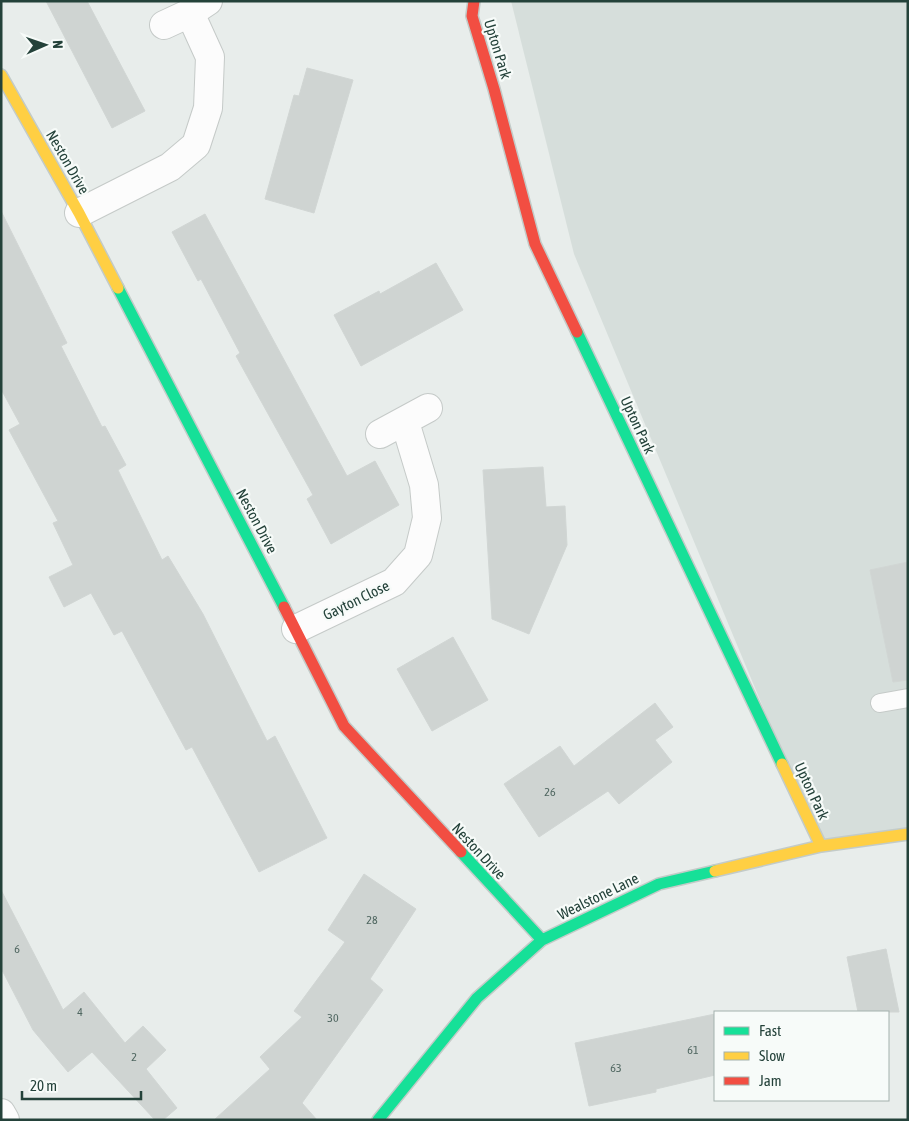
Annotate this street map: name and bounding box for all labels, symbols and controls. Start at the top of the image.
street label: Upton Park [481,17,515,81]
north arrow [20,20,70,70]
text: N [50,40,66,49]
street label: Neston Drive [43,127,93,197]
street label: Upton Park [617,394,659,457]
street label: Neston Drive [233,486,281,556]
street label: Gayton Close [320,577,392,623]
street label: Upton Park [791,760,833,823]
house number: 26 [544,785,556,799]
street label: Neston Drive [449,819,509,883]
street label: Wealstone Lane [555,869,641,923]
house number: 28 [366,913,378,927]
house number: 6 [14,942,20,956]
house number: 4 [77,1005,83,1019]
house number: 30 [327,1011,339,1025]
legend [714,1011,889,1101]
text: Fast [759,1022,781,1039]
house number: 61 [687,1043,699,1057]
text: Slow [759,1047,785,1064]
house number: 2 [131,1050,137,1064]
house number: 63 [610,1061,622,1075]
scale bar [22,1068,141,1100]
text: Jam [759,1072,782,1089]
text: 20 m [30,1077,57,1094]

